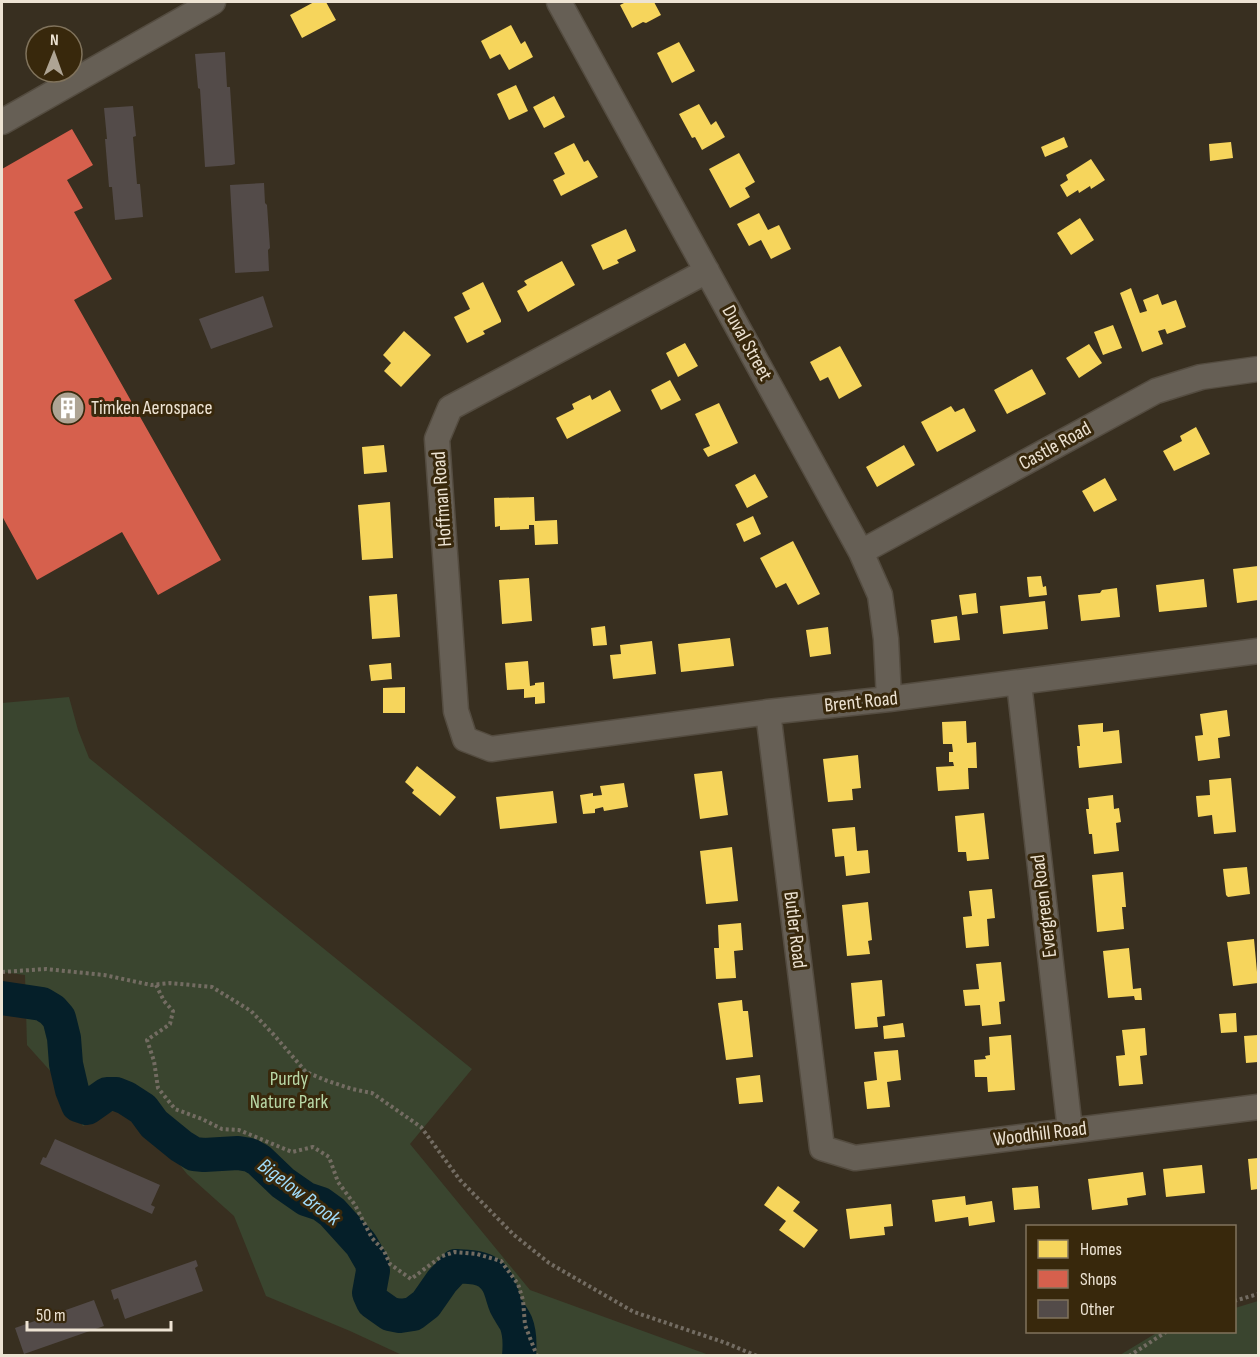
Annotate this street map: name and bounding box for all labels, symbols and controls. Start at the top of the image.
north arrow [24,24,84,84]
text: N [50,31,59,50]
street label: Duval Street [717,301,777,385]
building icon: Timken Aerospace [50,390,86,426]
place label: Timken Aerospace [91,396,212,420]
street label: Castle Road [1015,416,1095,476]
street label: Hoffman Road [427,451,457,547]
street label: Brent Road [823,686,899,718]
street label: Evergreen Road [1026,853,1062,959]
street label: Butler Road [778,890,812,970]
park label: Purdy Nature Park [250,1067,328,1114]
street label: Woodhill Road [992,1116,1088,1152]
water label: Bigelow Brook [253,1153,346,1232]
legend [1026,1225,1236,1333]
text: Homes [1080,1239,1122,1260]
text: Shops [1080,1269,1117,1290]
scale bar [27,1294,171,1332]
text: Other [1080,1299,1114,1320]
text: 50 m [36,1305,66,1326]

